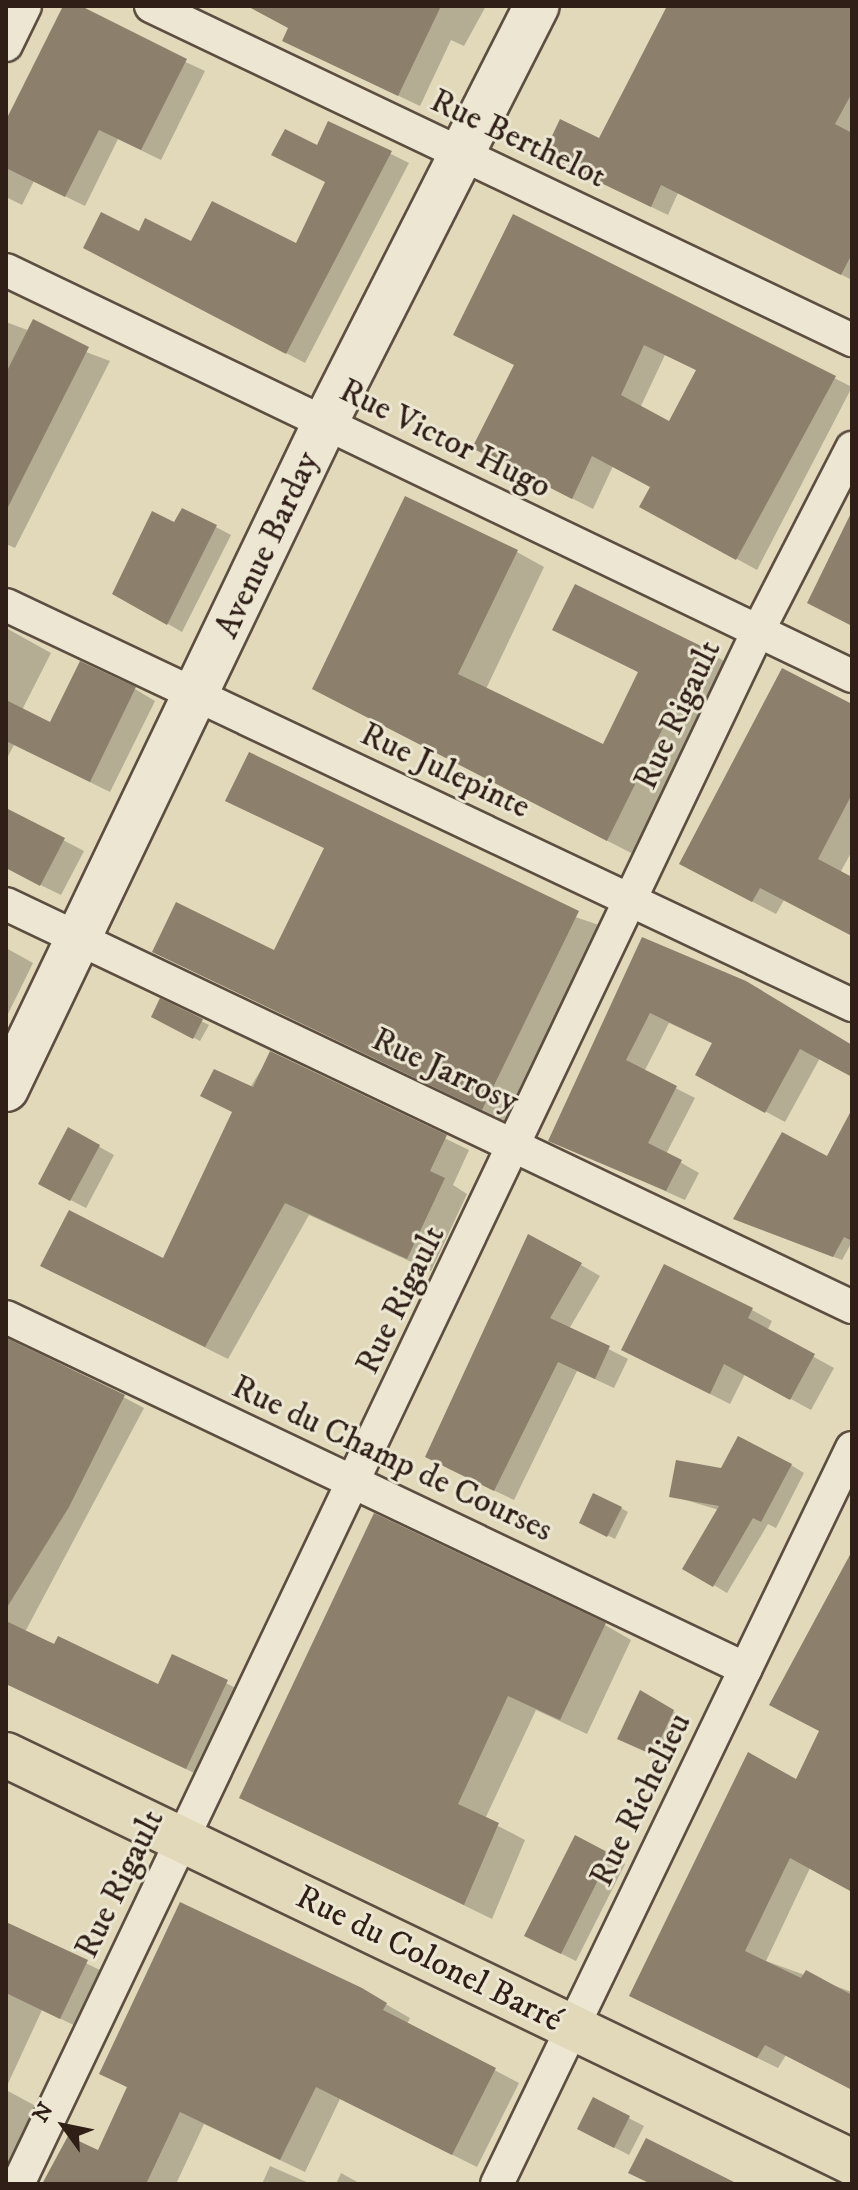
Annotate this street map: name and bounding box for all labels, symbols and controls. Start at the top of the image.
street label: Rue Berthelot [424,81,612,197]
street label: Rue Victor Hugo [333,370,557,508]
street label: Avenue Barday [207,445,329,645]
street label: Rue Rigault [626,634,730,796]
street label: Rue Julepinte [354,714,536,828]
street label: Rue Jarrosy [365,1019,525,1123]
street label: Rue Rigault [348,1219,454,1381]
street label: Rue du Champ de Courses [225,1367,559,1551]
street label: Rue Richelieu [582,1707,700,1893]
street label: Rue Rigault [67,1803,173,1965]
street label: Rue du Colonel Barré [289,1877,569,2041]
north arrow [24,2086,104,2166]
text: N [27,2098,60,2128]

